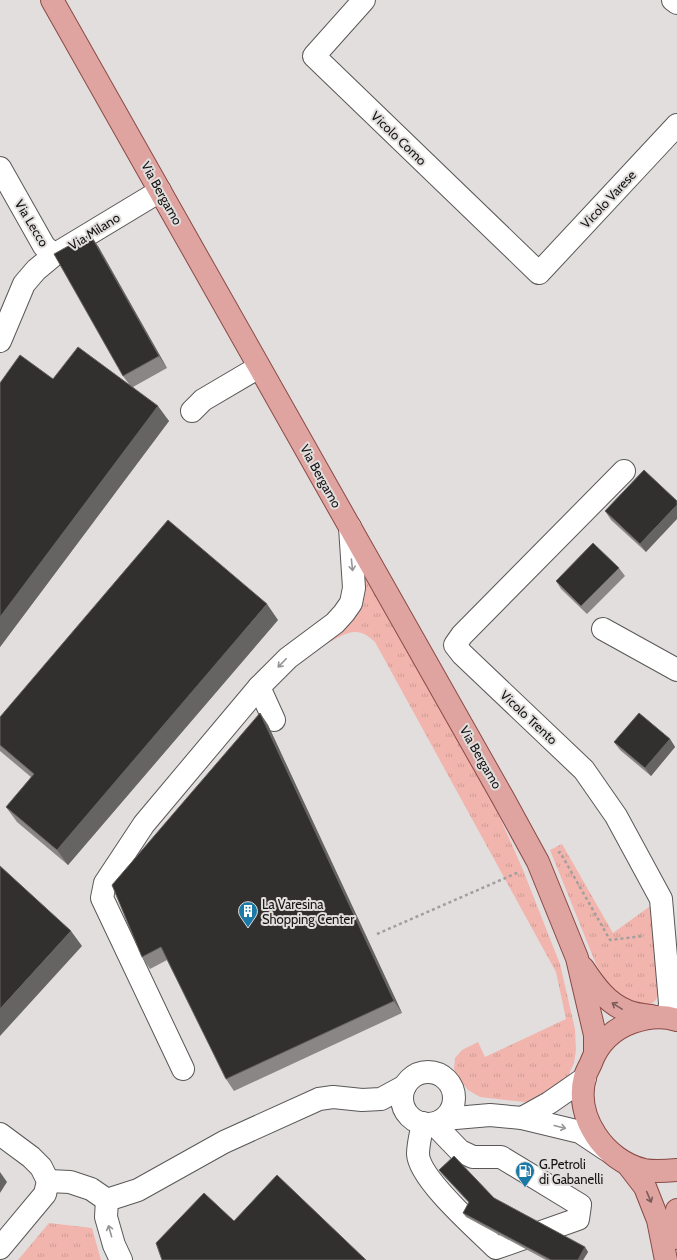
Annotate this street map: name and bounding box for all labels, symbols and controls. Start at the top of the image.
street label: Vicolo Como [368,108,430,168]
street label: Via Bergamo [138,158,186,228]
street label: Vicolo Varese [577,166,639,231]
street label: Via Lecco [12,196,52,250]
street label: Via Milano [65,209,123,253]
street label: Via Bergamo [297,441,345,511]
one-way arrow [348,559,356,572]
one-way arrow [277,658,287,668]
street label: Vicolo Trento [497,686,561,748]
street label: Via Bergamo [457,723,505,791]
place label: La Varesina Shopping Center [262,896,355,927]
building icon: La Varesina Shopping Center [237,900,259,928]
one-way arrow [612,1001,623,1010]
one-way arrow [553,1123,566,1131]
place label: G.Petroli di Gabanelli [539,1156,603,1187]
fuel station icon: G.Petroli di Gabanelli [514,1160,536,1188]
one-way arrow [646,1191,653,1203]
one-way arrow [105,1224,113,1237]

